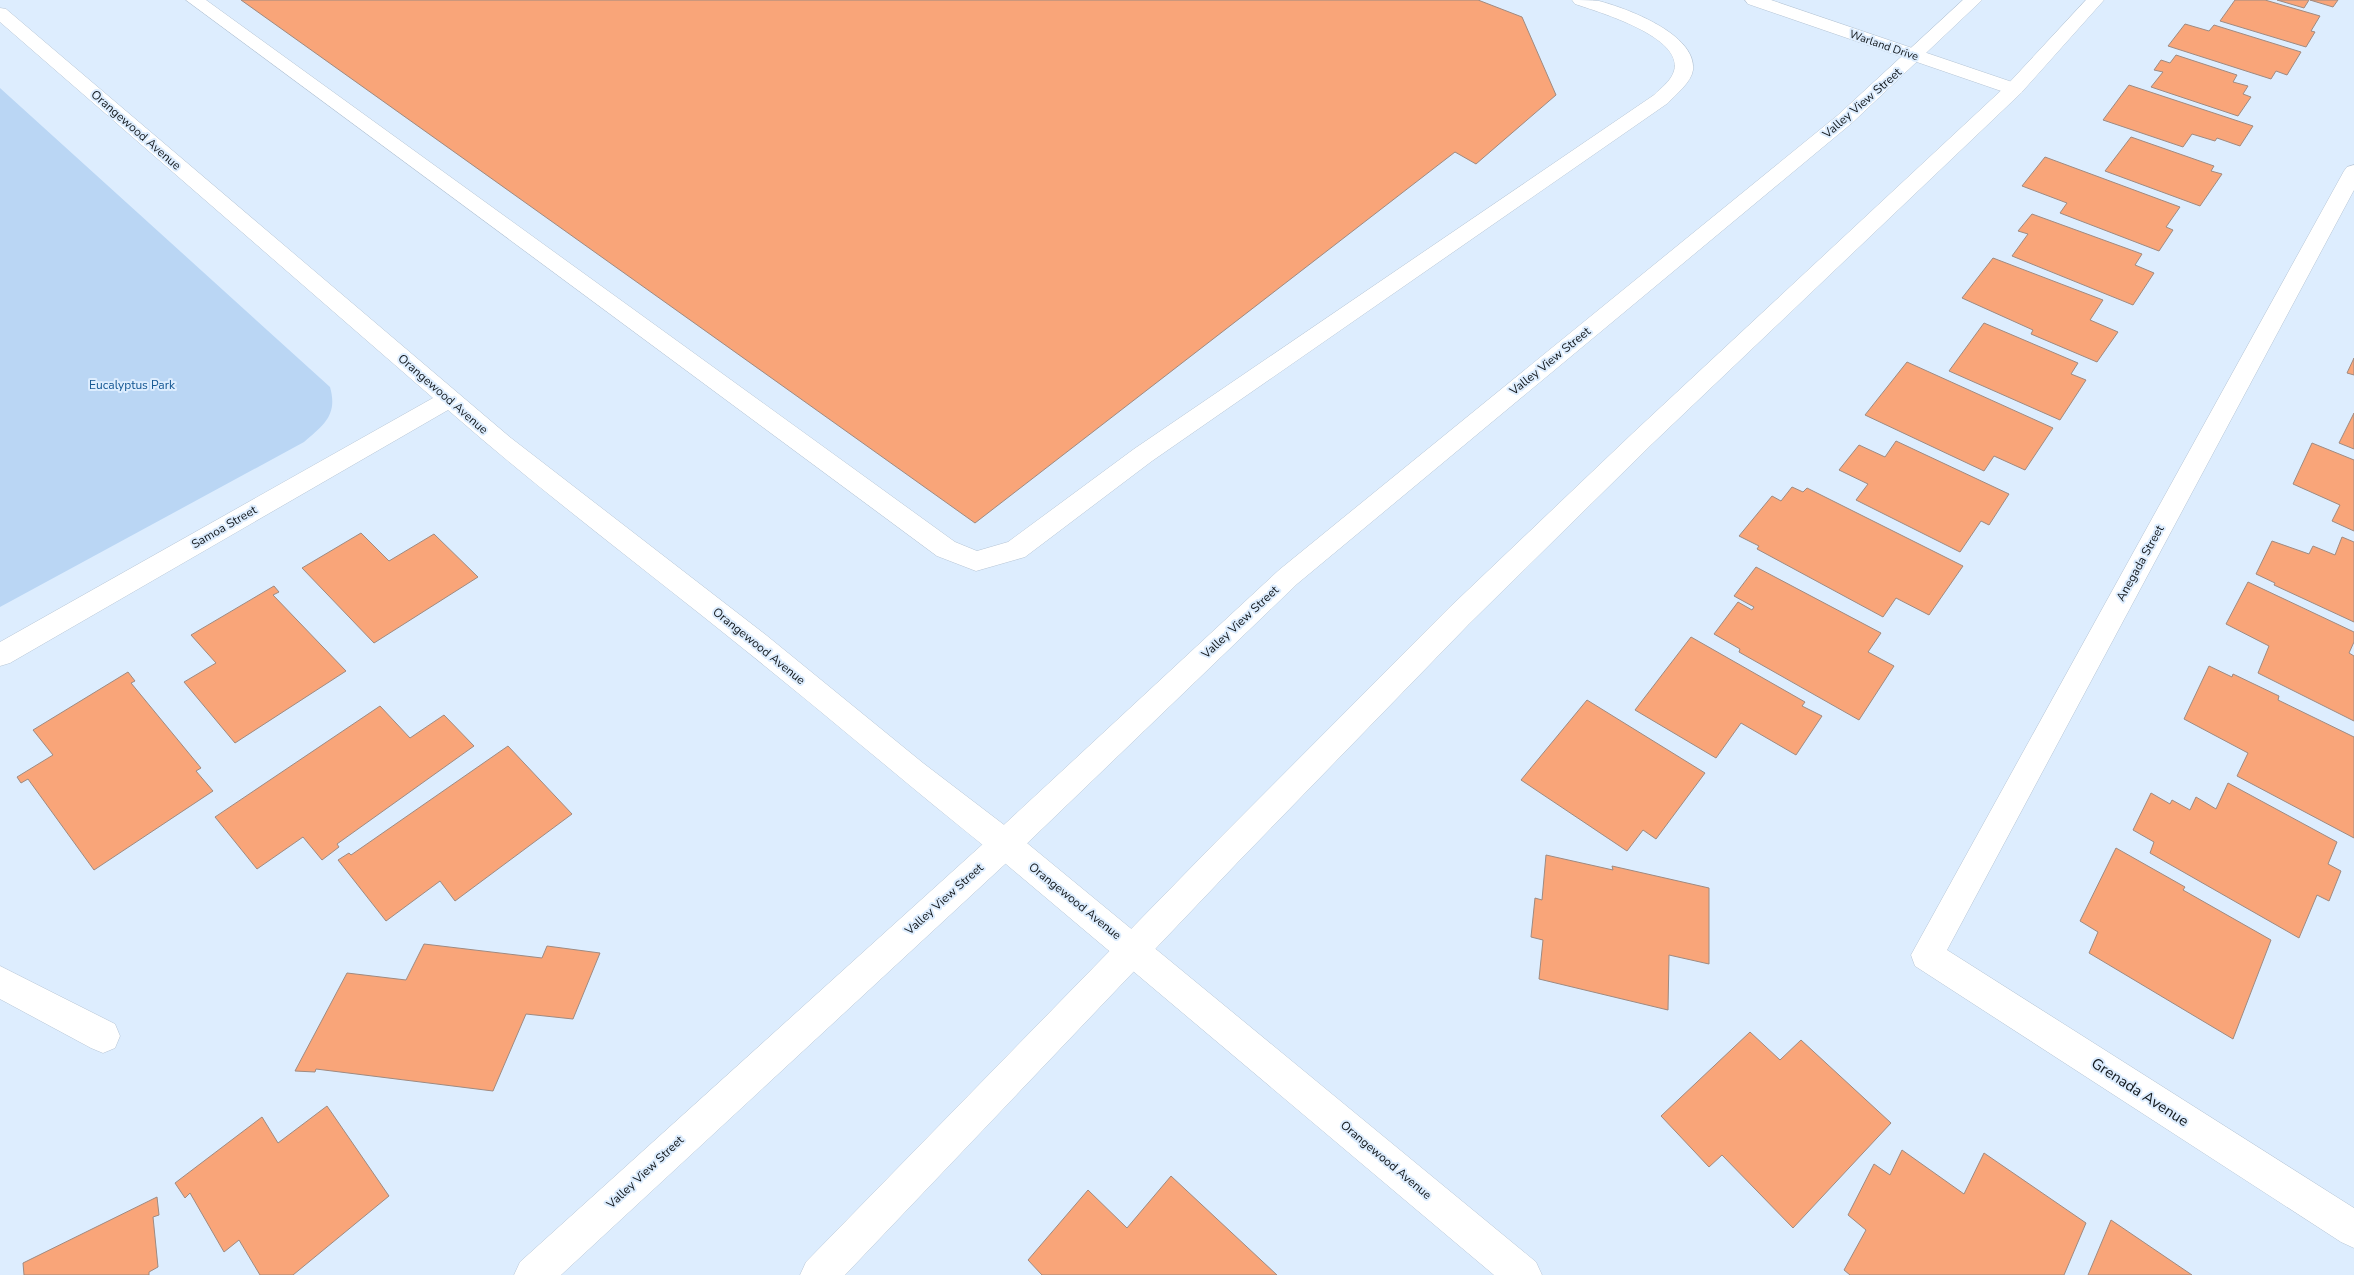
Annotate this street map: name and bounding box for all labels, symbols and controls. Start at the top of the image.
street label: Warland Drive [1847,27,1920,64]
street label: Valley View Street [1818,64,1906,142]
street label: Orangewood Avenue [88,86,184,174]
street label: Valley View Street [1505,323,1594,399]
street label: Orangewood Avenue [395,350,491,438]
park label: Eucalyptus Park [89,377,176,393]
street label: Samoa Street [188,501,260,552]
street label: Anegada Street [2113,521,2168,604]
street label: Valley View Street [1197,582,1283,663]
street label: Orangewood Avenue [710,604,808,688]
street label: Valley View Street [901,859,987,939]
street label: Orangewood Avenue [1026,859,1124,943]
street label: Grenada Avenue [2087,1053,2193,1131]
street label: Orangewood Avenue [1337,1117,1435,1203]
street label: Valley View Street [602,1132,688,1213]

